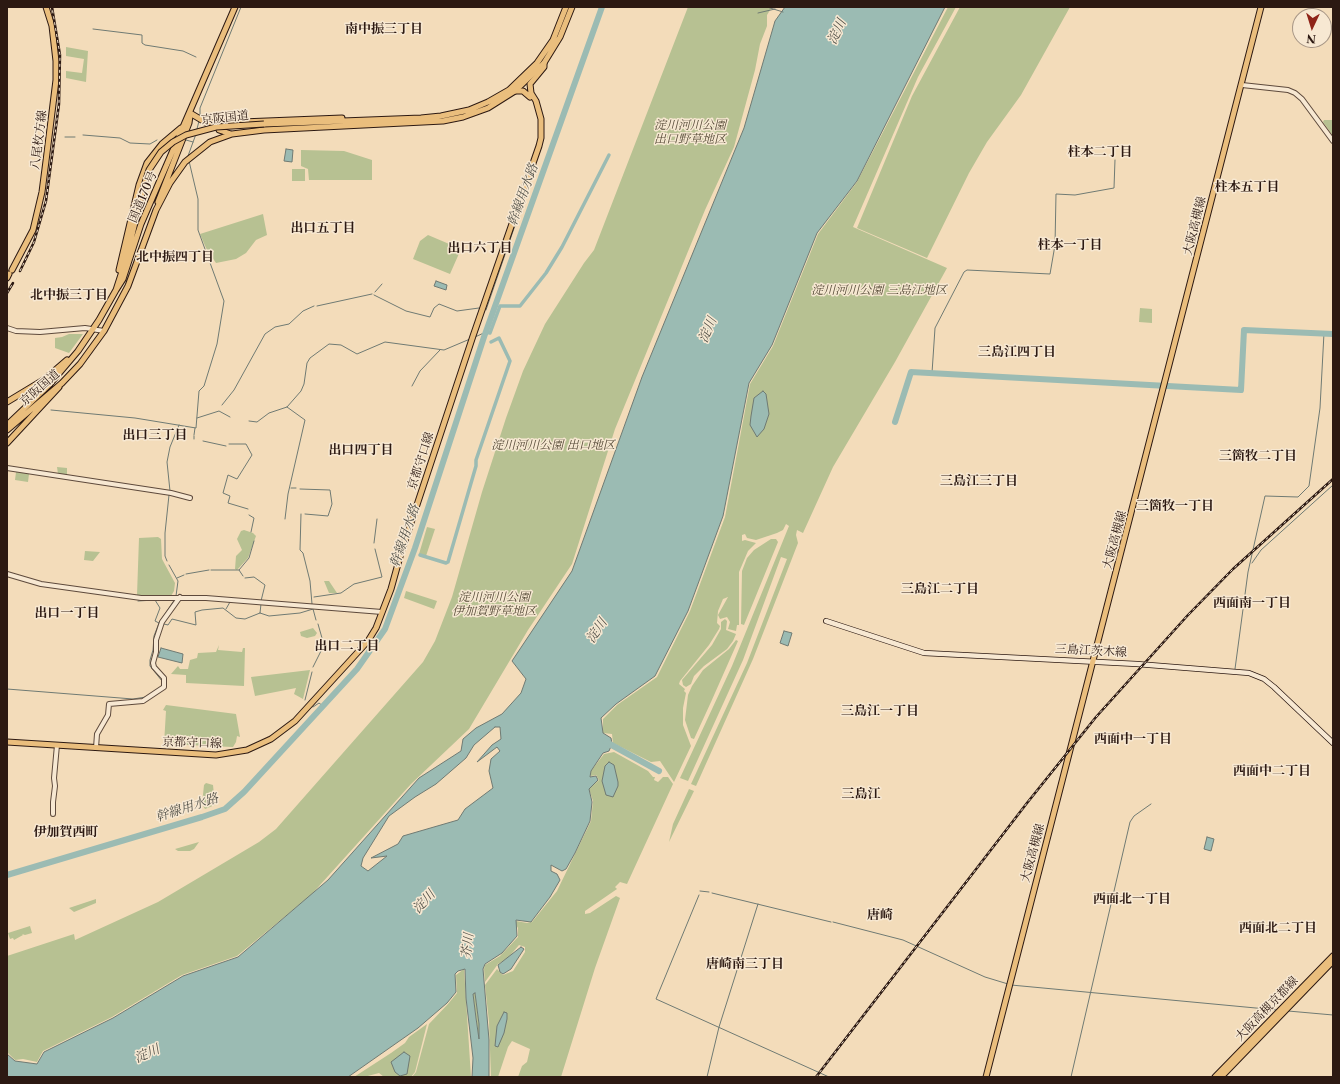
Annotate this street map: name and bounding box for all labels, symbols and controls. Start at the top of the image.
north arrow [1292,8,1332,48]
water label: 淀川 [824,17,850,47]
district label: 南中振三丁目 [345,21,423,37]
text: N [1306,32,1316,46]
street label: 京阪国道 [200,108,250,128]
street label: 八尾枚方線 [28,109,50,171]
park label: 淀川河川公園 出口野草地区 [654,119,726,147]
district label: 柱本二丁目 [1068,144,1132,160]
water label: 幹線用水路 [505,162,541,228]
street label: 国道170号 [126,169,160,225]
district label: 柱本五丁目 [1215,179,1279,195]
street label: 大阪高槻線 [1181,195,1209,257]
district label: 出口五丁目 [291,220,355,236]
district label: 柱本一丁目 [1038,237,1102,253]
district label: 出口六丁目 [448,240,512,256]
district label: 北中振四丁目 [136,249,214,265]
park label: 淀川河川公園 三島江地区 [811,284,947,298]
district label: 北中振三丁目 [30,287,108,303]
water label: 淀川 [696,315,720,345]
district label: 三島江四丁目 [978,344,1056,360]
street label: 京阪国道 [17,367,63,409]
district label: 出口三丁目 [123,427,187,443]
street label: 京都守口線 [405,430,437,492]
park label: 淀川河川公園 出口地区 [491,439,615,453]
district label: 出口四丁目 [329,442,393,458]
district label: 三箇牧二丁目 [1219,448,1297,464]
district label: 三島江三丁目 [940,473,1018,489]
district label: 三箇牧一丁目 [1136,498,1214,514]
water label: 幹線用水路 [387,503,423,569]
street label: 大阪高槻線 [1100,509,1130,571]
district label: 三島江二丁目 [901,581,979,597]
park label: 淀川河川公園 伊加賀野草地区 [452,591,536,619]
district label: 西面南一丁目 [1213,595,1291,611]
district label: 出口一丁目 [35,605,99,621]
water label: 淀川 [583,616,611,646]
district label: 出口二丁目 [315,638,379,654]
street label: 三島江茨木線 [1055,642,1127,660]
district label: 三島江一丁目 [841,703,919,719]
district label: 西面中一丁目 [1094,731,1172,747]
street label: 京都守口線 [162,735,222,751]
district label: 西面中二丁目 [1233,763,1311,779]
district label: 三島江 [842,786,880,802]
water label: 幹線用水路 [154,791,220,825]
street label: 大阪高槻線 [1018,822,1048,884]
district label: 伊加賀西町 [34,824,98,840]
water label: 淀川 [409,887,439,917]
district label: 西面北一丁目 [1093,891,1171,907]
district label: 唐崎 [867,907,893,923]
district label: 西面北二丁目 [1239,920,1317,936]
water label: 芥川 [459,932,477,960]
district label: 唐崎南三丁目 [706,956,784,972]
street label: 大阪高槻京都線 [1233,974,1301,1044]
water label: 淀川 [132,1042,162,1066]

